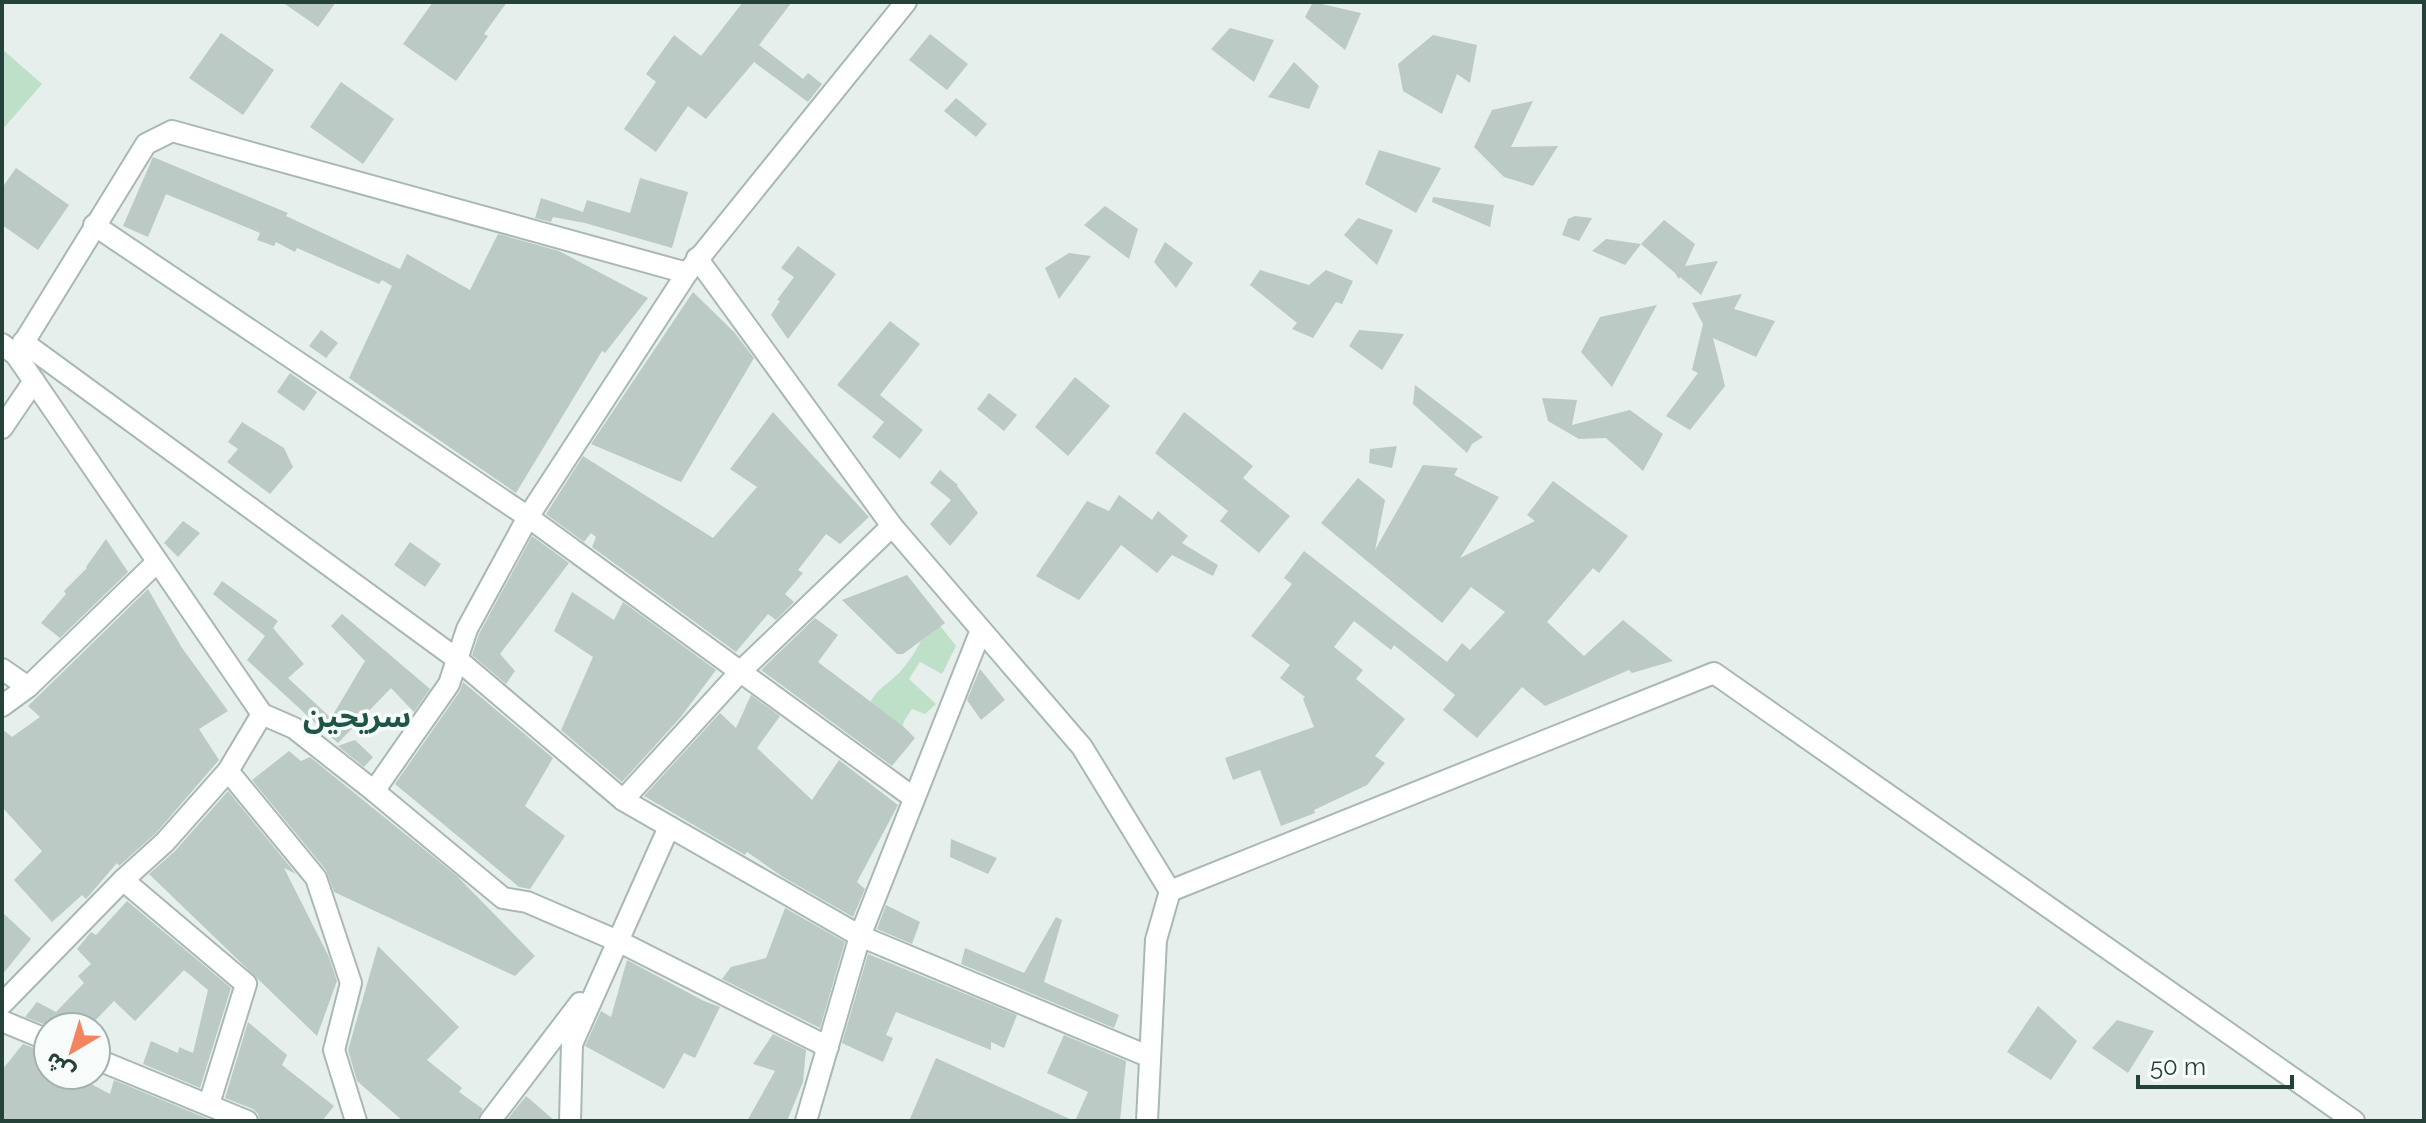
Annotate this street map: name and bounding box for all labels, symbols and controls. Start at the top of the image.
district label: سريحين [303,699,411,734]
north arrow [32,1011,112,1091]
scale bar [2138,1039,2292,1089]
text: ش [40,1047,80,1086]
text: 50 m [2150,1052,2206,1081]

